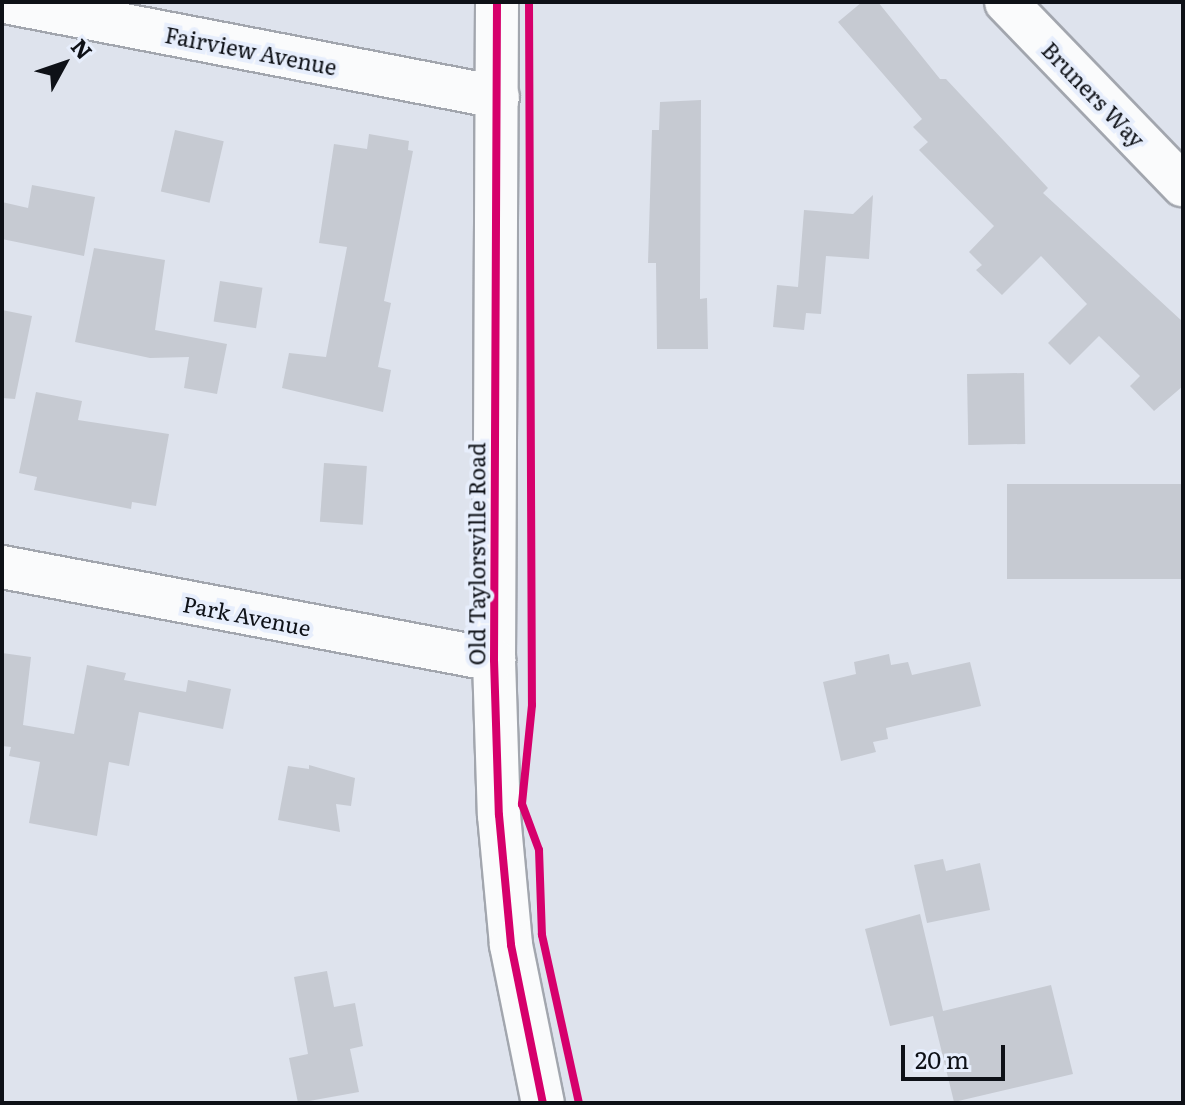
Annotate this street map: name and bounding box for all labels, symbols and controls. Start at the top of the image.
street label: Fairview Avenue [163,20,339,80]
north arrow [24,24,104,104]
text: N [64,31,101,66]
street label: Bruners Way [1037,36,1151,152]
street label: Old Taylorsville Road [463,443,489,665]
street label: Park Avenue [181,590,313,640]
scale bar [905,1029,1009,1079]
text: 20 m [915,1041,969,1076]

